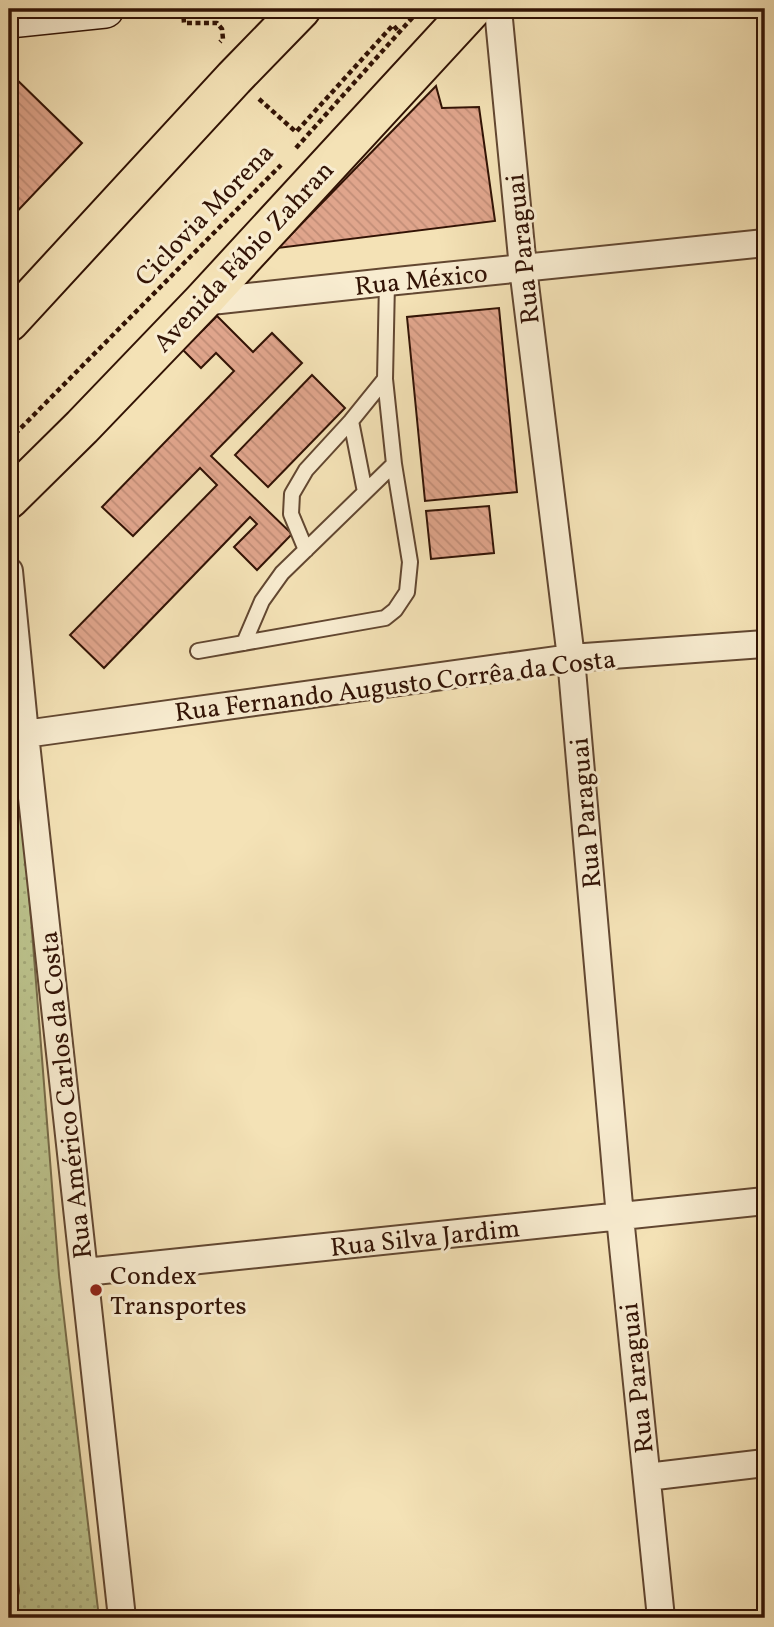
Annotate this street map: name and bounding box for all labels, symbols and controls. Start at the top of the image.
street label: Ciclovia Morena [128,136,283,295]
street label: Avenida Fábio Zahran [146,154,343,361]
street label: Rua Paraguai [498,172,550,326]
street label: Rua México [353,256,489,306]
street label: Rua Fernando Augusto Corrêa da Costa [173,642,618,732]
street label: Rua Paraguai [562,736,612,890]
street label: Rua Américo Carlos da Costa [32,929,102,1260]
street label: Rua Silva Jardim [329,1211,522,1267]
place label: Condex Transportes [110,1259,247,1325]
marker: Condex Transportes [88,1282,104,1298]
street label: Rua Paraguai [612,1301,664,1455]

